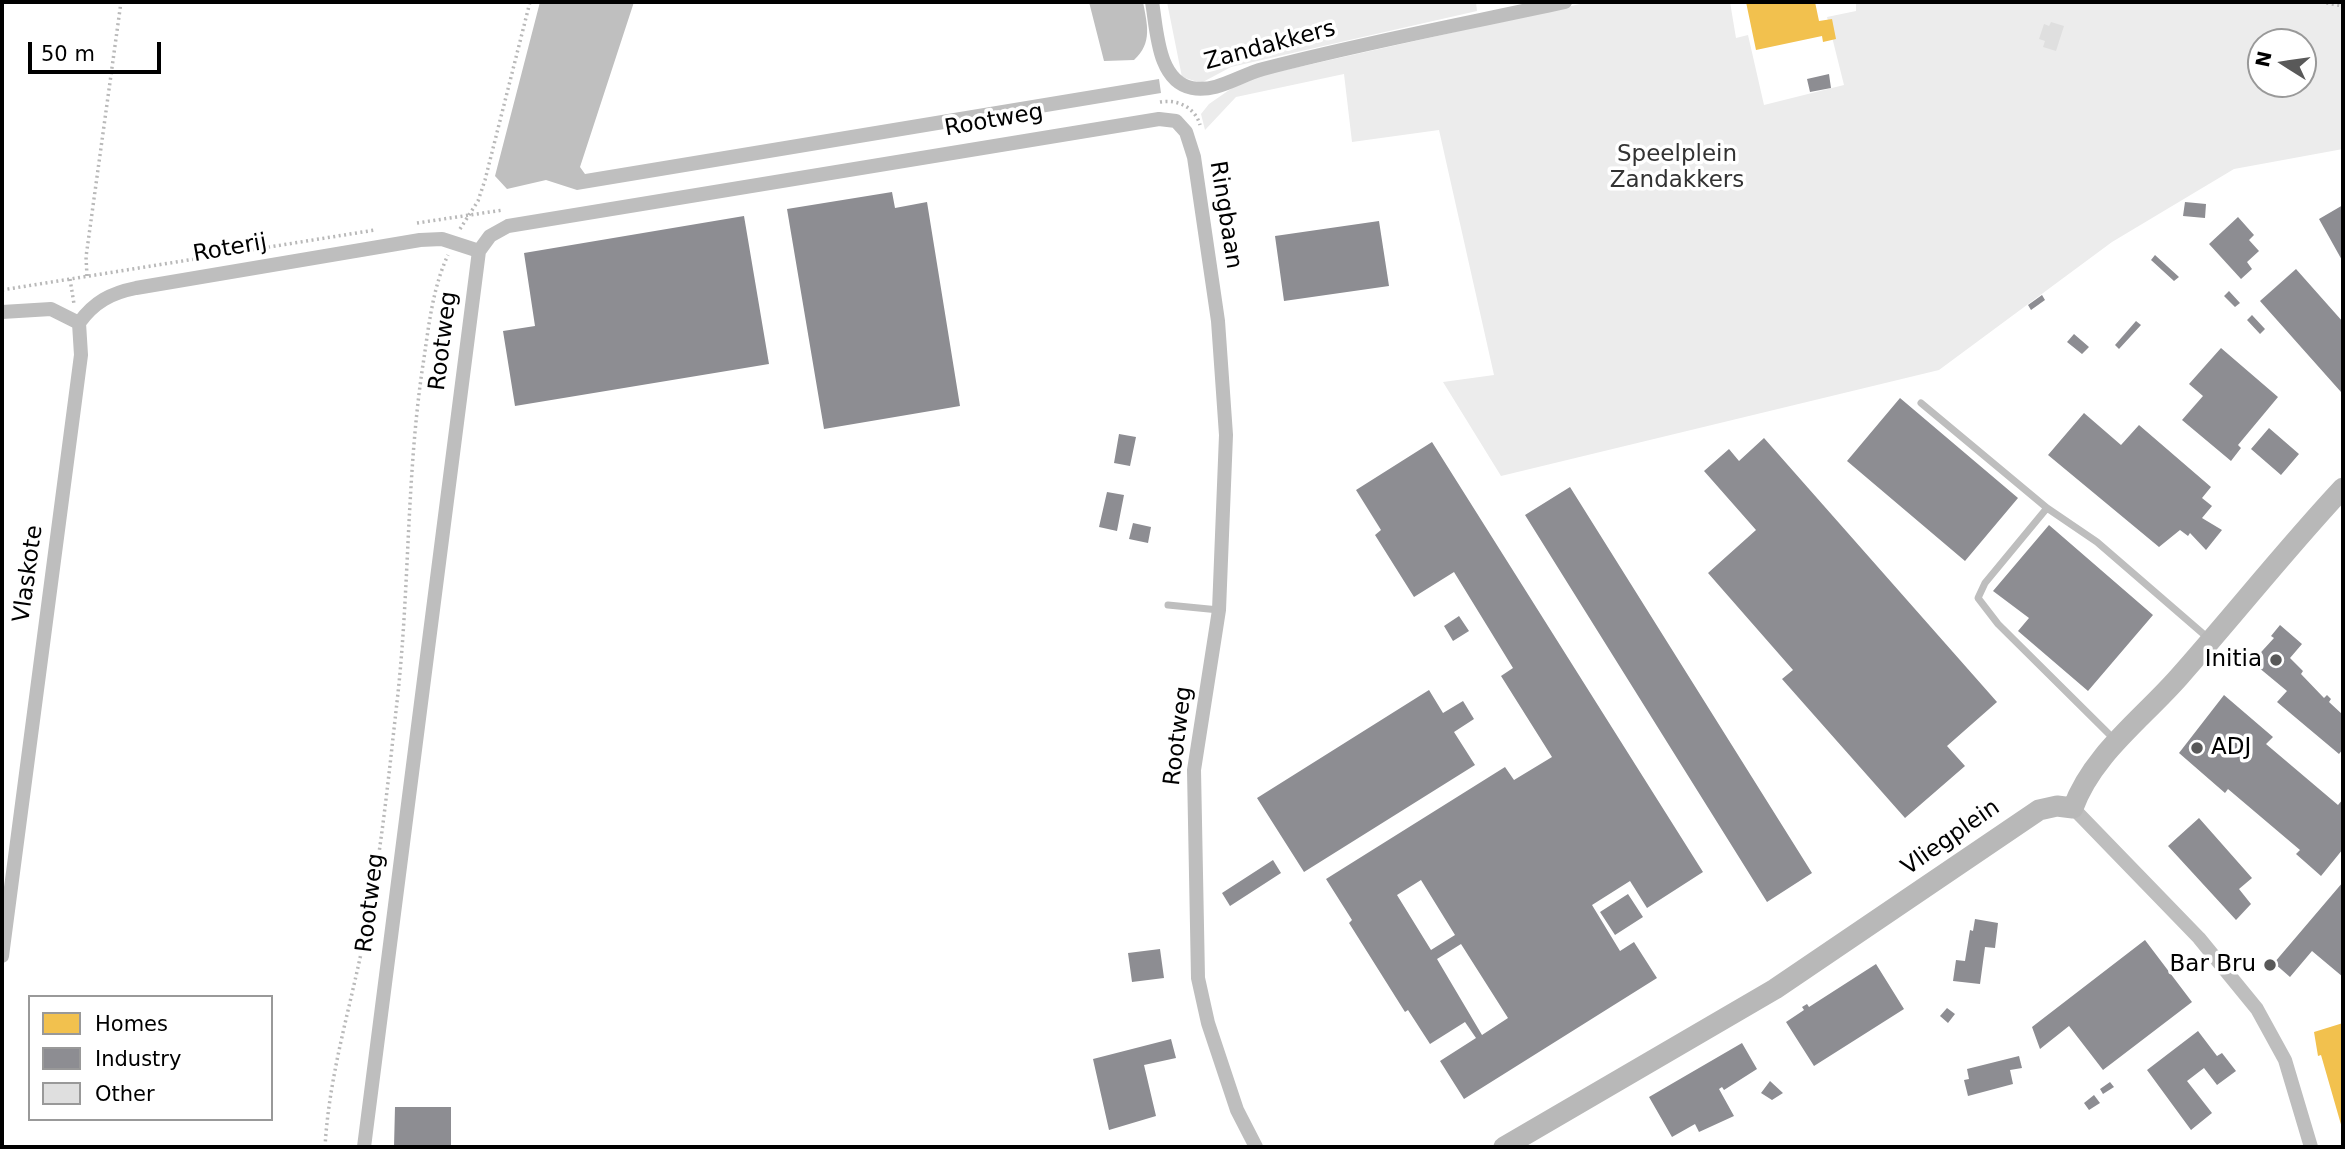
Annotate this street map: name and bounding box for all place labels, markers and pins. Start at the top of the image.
place label: Initia [2205,646,2262,674]
marker: Initia [2268,652,2284,668]
place label: ADJ [2211,734,2251,762]
marker: ADJ [2189,740,2205,756]
place label: Bar Bru [2170,951,2256,979]
marker: Bar Bru [2262,957,2278,973]

